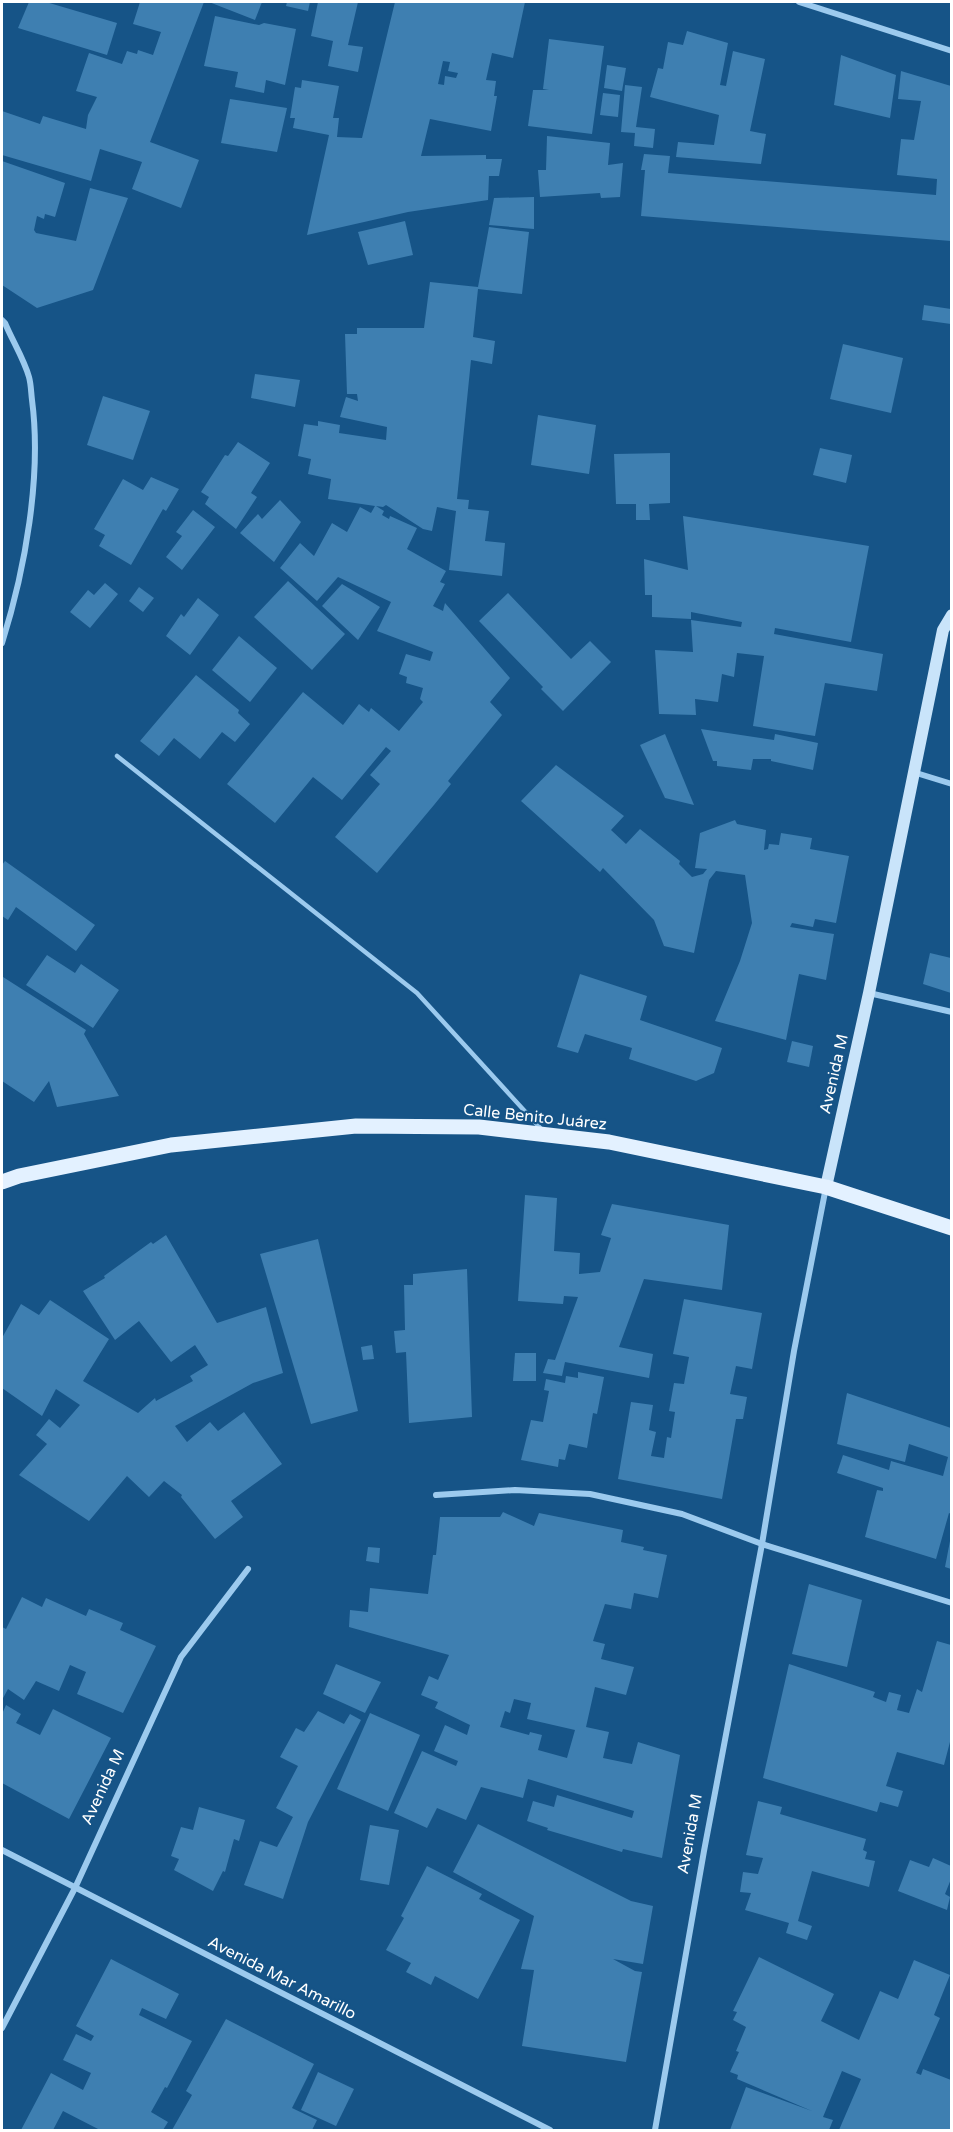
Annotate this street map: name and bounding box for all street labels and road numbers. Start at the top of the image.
street label: Avenida M [815,1032,853,1116]
street label: Calle Benito Juárez [462,1100,608,1134]
street label: Avenida M [77,1746,129,1828]
street label: Avenida M [673,1792,707,1876]
street label: Avenida Mar Amarillo [204,1932,360,2024]

